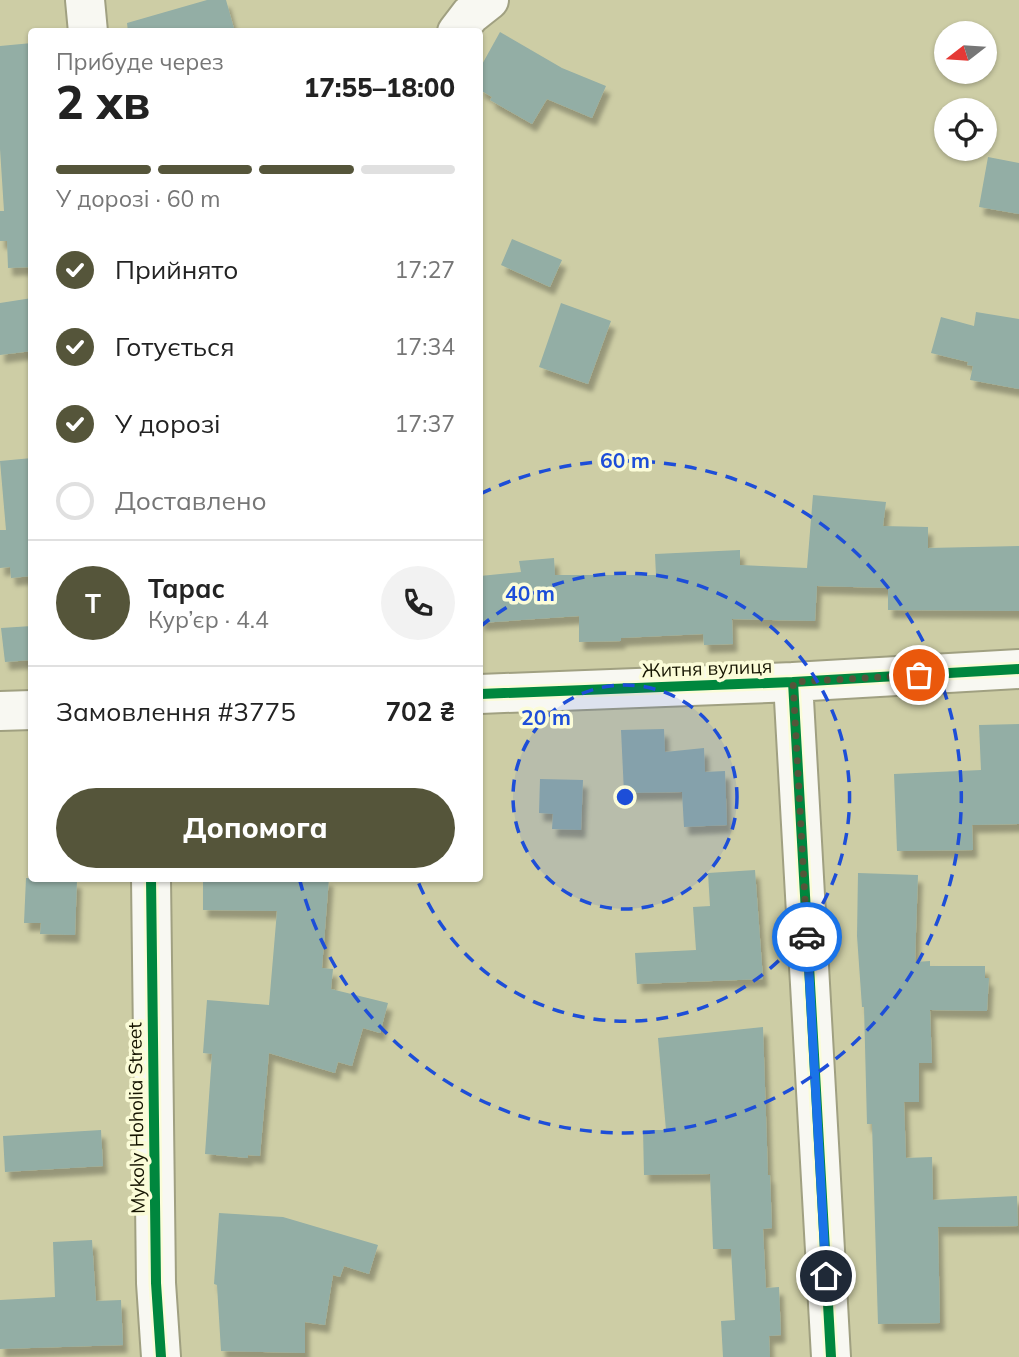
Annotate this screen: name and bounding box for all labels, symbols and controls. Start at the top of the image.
north arrow [934,21,998,84]
map controls [934,21,997,161]
text: Прибуде через [56,47,224,76]
text: 17:55–18:00 [304,71,455,104]
text: 2 хв [56,73,150,131]
button: locate [934,98,997,161]
text: У дорозі · 60 m [56,184,221,213]
icon: check [56,251,94,289]
text: Прийнято [115,253,238,286]
text: 17:27 [395,255,455,284]
icon: check [56,328,94,366]
text: Готується [115,330,234,363]
text: 17:34 [395,332,455,361]
icon: check [56,405,94,443]
text: У дорозі [115,407,221,440]
text: 17:37 [395,409,455,438]
text: 60 m [600,447,650,473]
text: Доставлено [115,484,267,517]
button: phone [381,566,455,640]
text: Тарас [148,572,225,605]
text: 40 m [505,580,555,606]
text: Т [85,587,101,620]
text: Кур’єр · 4.4 [148,605,269,634]
pin [889,645,949,705]
street label: Житня вулиця [641,654,773,682]
icon: bag [900,656,938,694]
text: Замовлення #3775 [56,695,296,728]
text: 702 ₴ [385,695,455,728]
text: 20 m [521,704,571,730]
centre of rings [613,785,637,809]
button: Допомога [56,788,455,868]
courier [772,902,842,972]
icon: car [788,918,826,956]
street label: Mykoly Hoholia Street [122,1022,150,1214]
pin [796,1246,856,1306]
icon: home [807,1257,845,1295]

